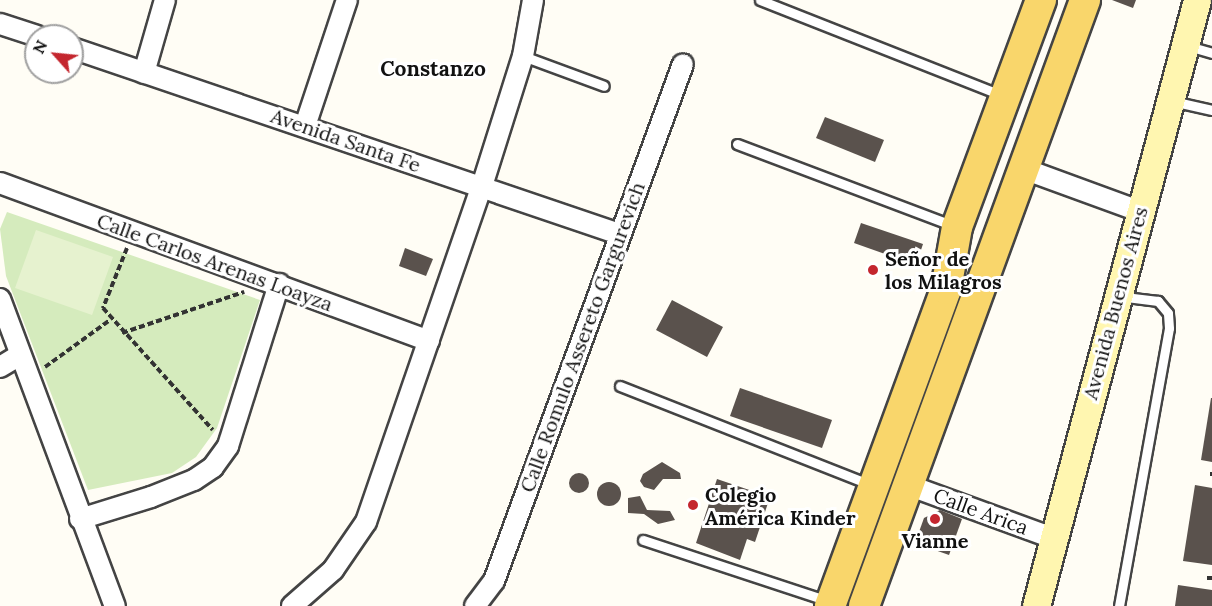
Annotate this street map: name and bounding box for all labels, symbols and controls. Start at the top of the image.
north arrow [24,24,84,84]
text: N [28,37,51,57]
district label: Constanzo [380,56,486,82]
street label: Avenida Santa Fe [268,103,424,177]
street label: Calle Romulo Assereto Gargurevich [515,179,649,495]
street label: Avenida Buenos Aires [1078,204,1152,402]
street label: Calle Carlos Arenas Loayza [94,208,336,316]
place label: Señor de los Milagros [885,246,1002,293]
marker: Señor de los Milagros [866,263,880,277]
place label: Colegio América Kinder [705,482,855,529]
street label: Calle Arica [930,483,1032,539]
marker: Colegio América Kinder [686,498,700,512]
marker: Vianne [928,512,942,526]
place label: Vianne [902,528,968,552]

